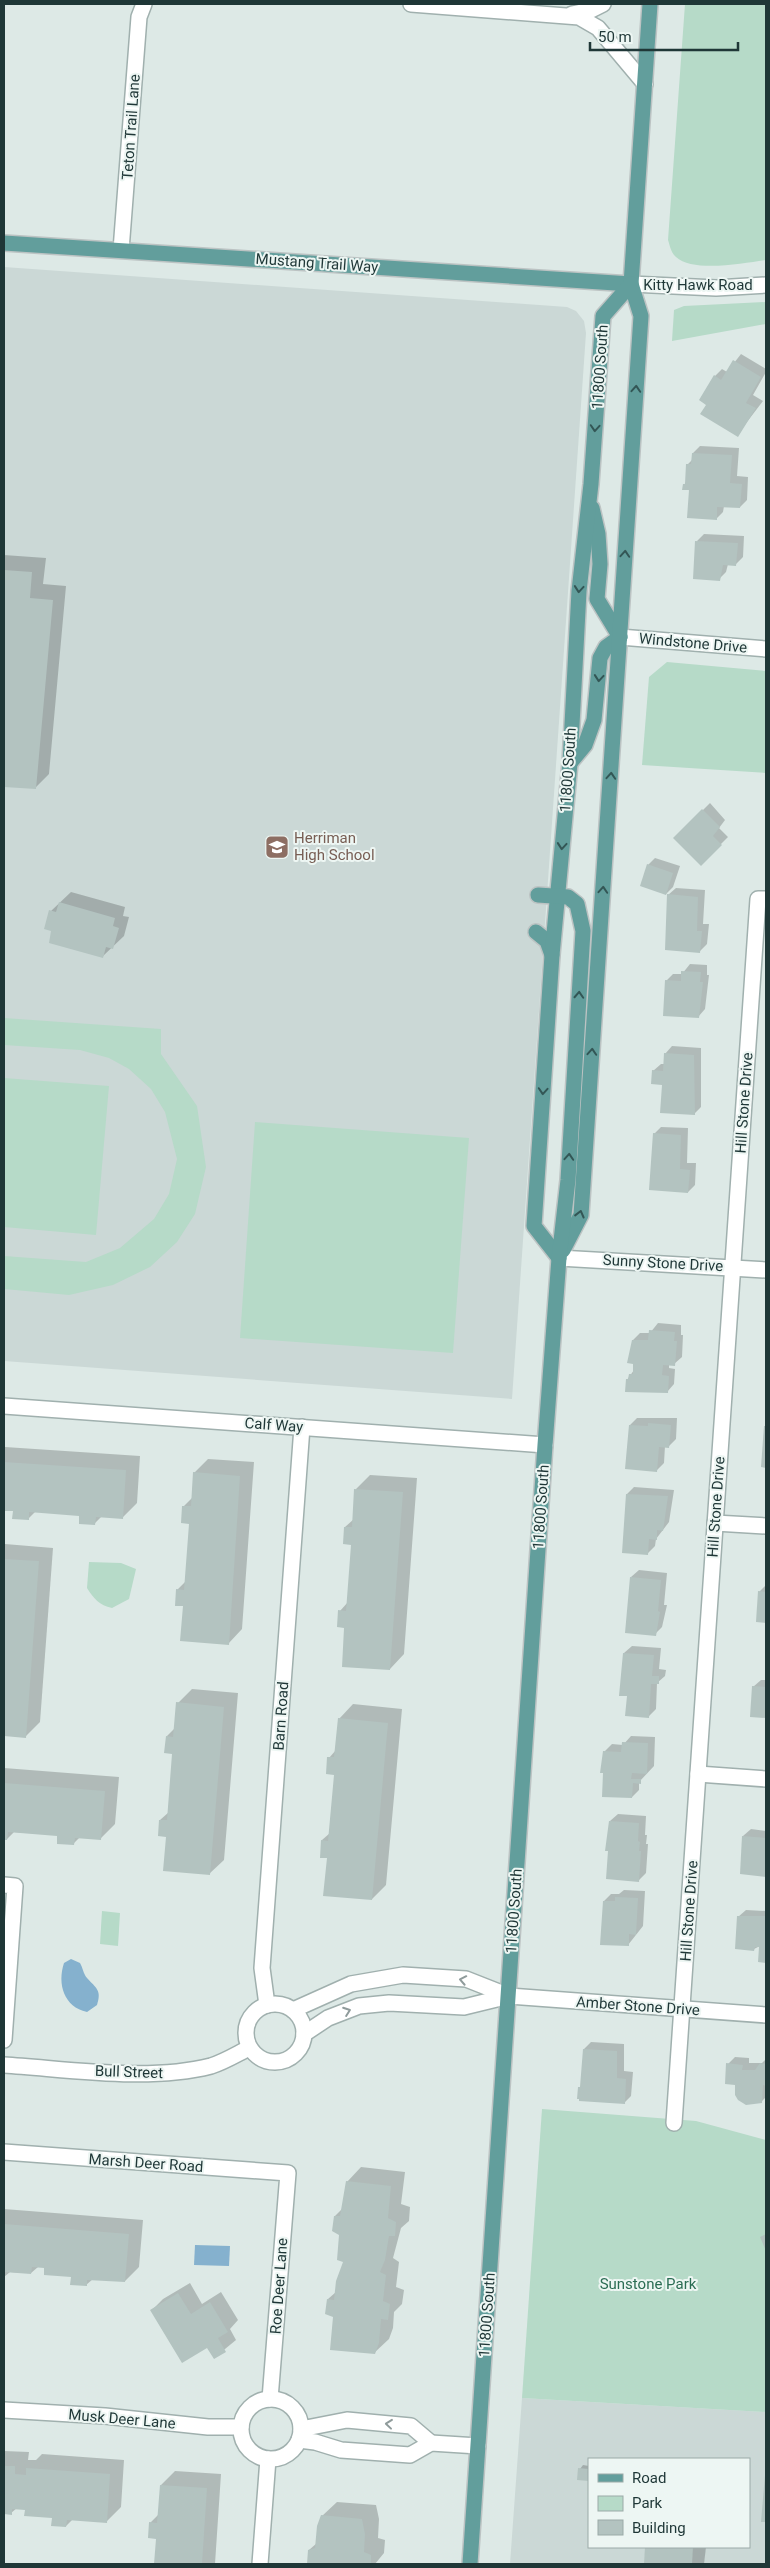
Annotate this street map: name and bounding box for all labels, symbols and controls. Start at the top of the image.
scale bar [590,20,738,52]
text: 50 m [598,28,632,46]
street label: Teton Trail Lane [118,73,144,181]
street label: Mustang Trail Way [255,250,379,276]
street label: Kitty Hawk Road [643,276,753,294]
street label: 11800 South [588,324,612,410]
one-way arrow [630,385,641,393]
one-way arrow [590,424,601,432]
one-way arrow [620,550,631,558]
one-way arrow [574,586,585,594]
street label: Windstone Drive [638,629,748,657]
one-way arrow [594,674,605,682]
street label: 11800 South [556,727,580,813]
one-way arrow [606,772,617,780]
place label: Herriman High School [294,829,375,864]
school or university icon: Herriman High School [264,834,290,860]
one-way arrow [557,842,568,850]
one-way arrow [598,886,609,894]
one-way arrow [574,990,585,998]
one-way arrow [587,1048,598,1056]
street label: Hill Stone Drive [731,1052,757,1154]
one-way arrow [538,1087,549,1095]
one-way arrow [564,1153,575,1161]
one-way arrow [574,1210,584,1219]
street label: Sunny Stone Drive [602,1251,724,1275]
street label: Calf Way [244,1414,304,1436]
street label: Hill Stone Drive [703,1456,729,1558]
street label: 11800 South [529,1464,553,1550]
street label: Barn Road [270,1681,292,1751]
street label: Hill Stone Drive [676,1860,702,1962]
street label: 11800 South [502,1868,526,1954]
one-way arrow [459,1975,468,1986]
street label: Amber Stone Drive [576,1993,701,2019]
one-way arrow [342,2007,350,2017]
street label: Bull Street [95,2062,163,2082]
street label: Marsh Deer Road [88,2150,204,2176]
street label: Roe Deer Lane [267,2237,291,2335]
street label: 11800 South [475,2272,499,2358]
park label: Sunstone Park [600,2275,697,2293]
street label: Musk Deer Lane [68,2405,176,2433]
one-way arrow [385,2419,393,2430]
legend [588,2458,750,2548]
text: Road [632,2469,666,2487]
text: Park [632,2494,663,2512]
text: Building [632,2519,686,2537]

